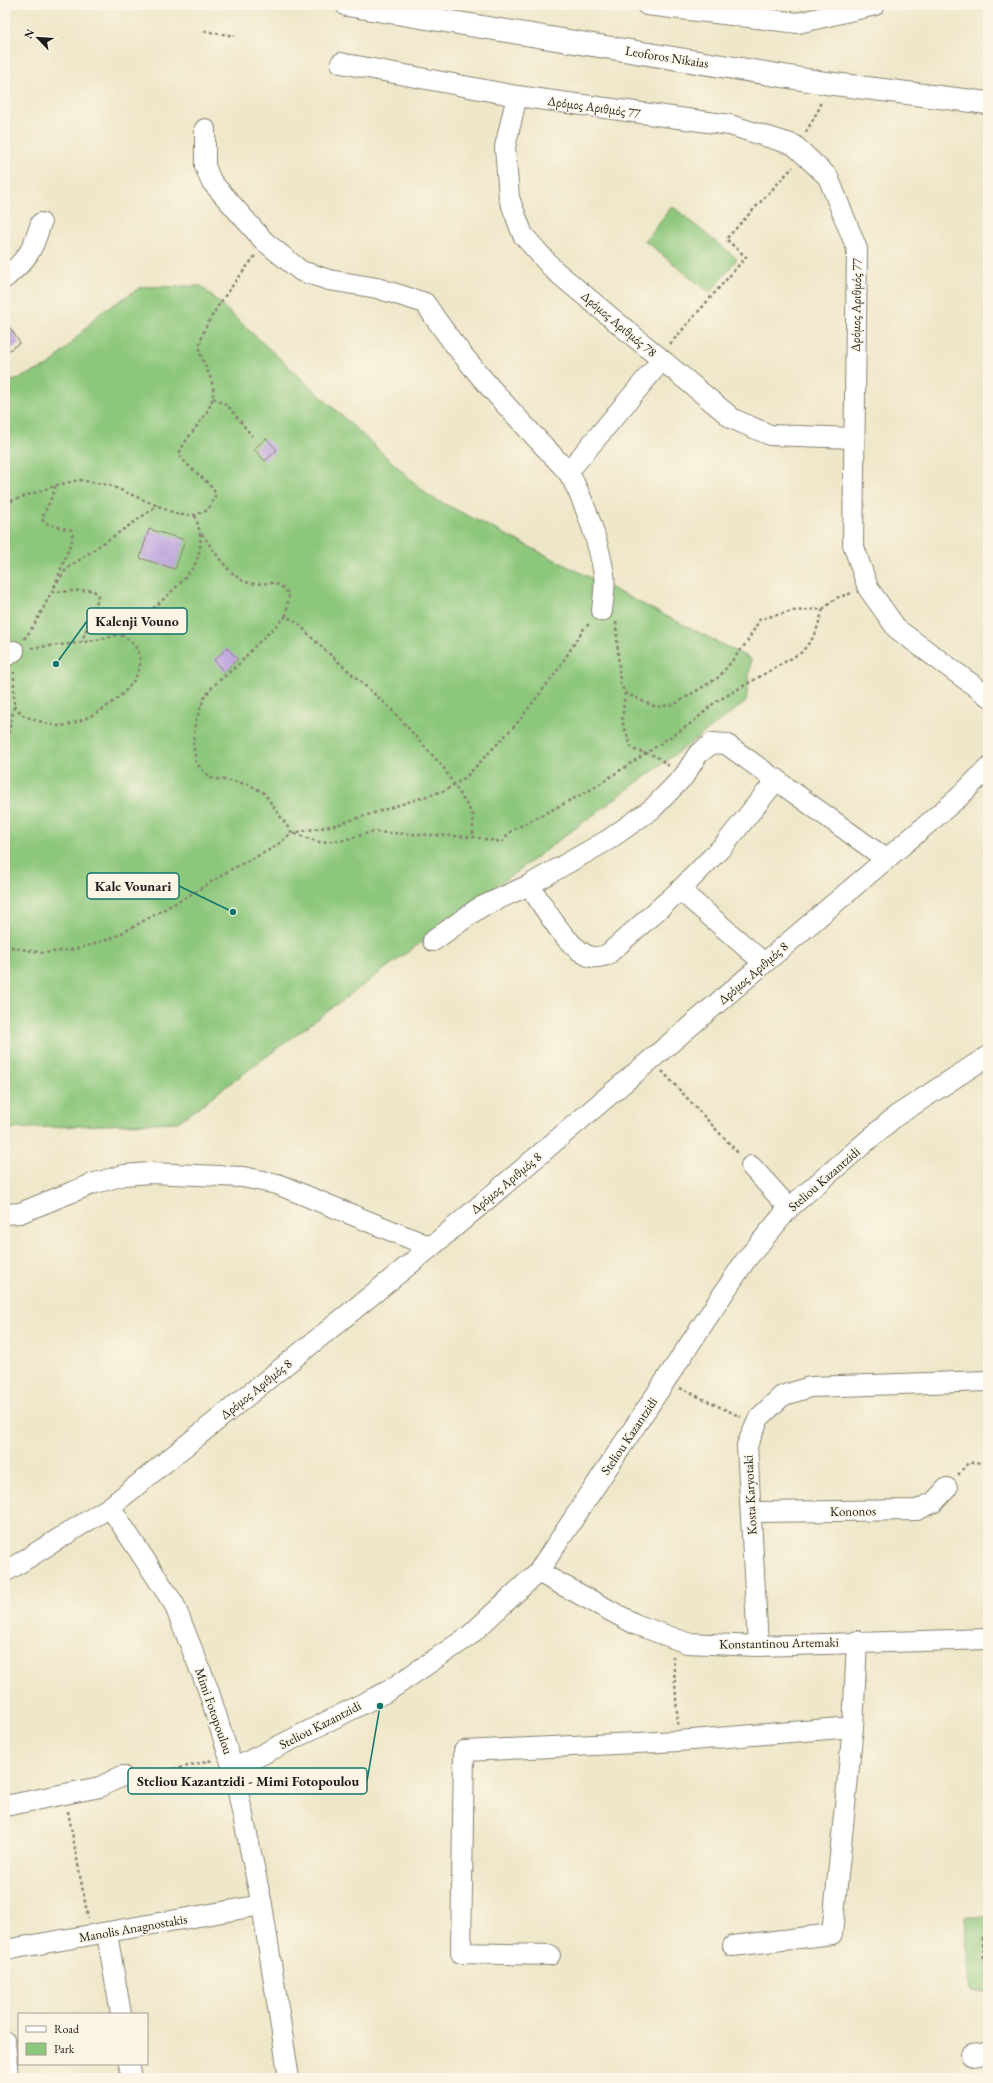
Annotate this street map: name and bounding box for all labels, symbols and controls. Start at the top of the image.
north arrow [18,18,58,58]
text: N [21,27,37,41]
street label: Leoforos Nikaias [624,42,710,72]
street label: Δρόμος Αριθμός 77 [546,92,642,122]
street label: Δρόμος Αριθμός 77 [847,257,865,352]
street label: Δρόμος Αριθμός 78 [578,287,660,361]
callout: Kalenji Vouno [87,608,187,634]
text: Kalenji Vouno [95,612,179,630]
callout: Kale Vounari [87,873,179,899]
text: Kale Vounari [95,877,171,895]
street label: Δρόμος Αριθμός 8 [714,938,792,1008]
street label: Steliou Kazantzidi [784,1143,864,1215]
street label: Δρόμος Αριθμός 8 [467,1148,545,1218]
street label: Δρόμος Αριθμός 8 [217,1355,295,1423]
street label: Steliou Kazantzidi [597,1394,661,1478]
street label: Kosta Karyotaki [739,1455,761,1535]
street label: Kononos [830,1502,876,1520]
street label: Konstantinou Artemaki [719,1633,839,1653]
street label: Mimi Fotopoulou [191,1665,237,1757]
street label: Steliou Kazantzidi [276,1697,364,1753]
callout: Steliou Kazantzidi - Mimi Fotopoulou [128,1768,367,1794]
text: Steliou Kazantzidi - Mimi Fotopoulou [137,1772,359,1790]
street label: Manolis Anagnostakis [77,1910,189,1946]
legend [18,2013,148,2065]
text: Road [54,2021,80,2037]
text: Park [54,2041,75,2057]

